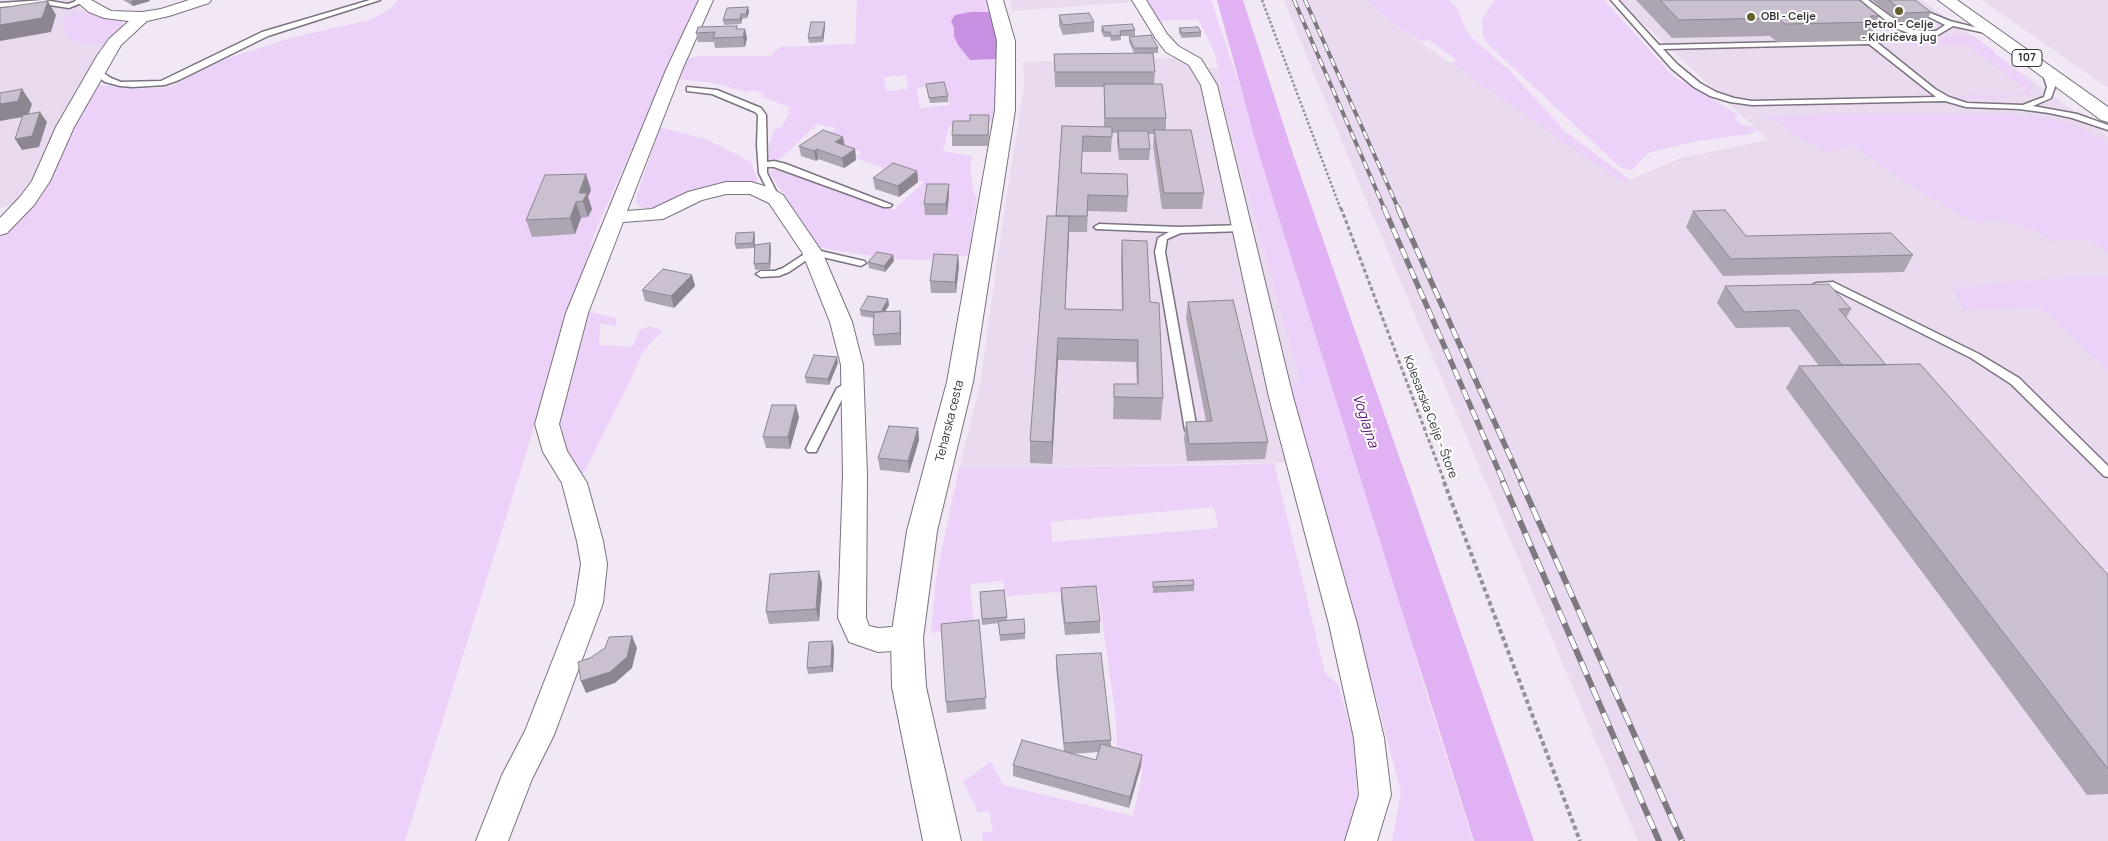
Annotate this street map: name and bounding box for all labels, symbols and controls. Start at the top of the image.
marker: Petrol - Celje - Kidričeva jug [1893,5,1905,17]
place label: OBI - Celje [1761,10,1816,24]
marker: OBI - Celje [1745,11,1757,23]
place label: Petrol - Celje - Kidričeva jug [1862,18,1936,44]
road number: 107 [2012,49,2042,66]
street label: Kolesarska Celje - Štore [1400,354,1460,480]
street label: Teharska cesta [933,379,967,463]
water label: Voglajna [1349,392,1381,450]

